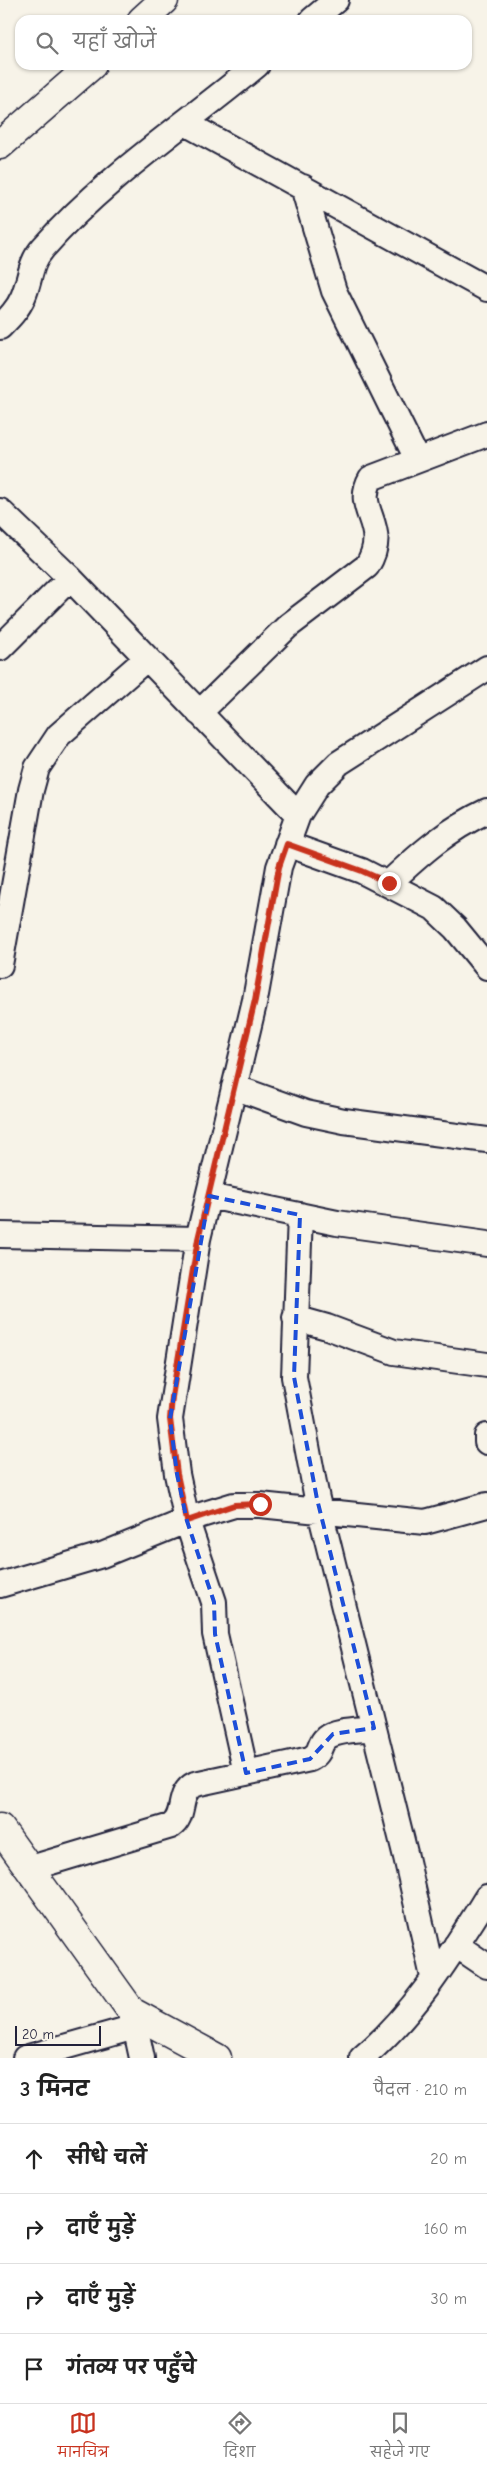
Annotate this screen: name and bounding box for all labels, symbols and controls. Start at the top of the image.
search box [15,15,472,70]
icon: search [33,29,61,57]
text: यहाँ खोजें [73,31,156,53]
route end [378,872,401,895]
route start [249,1493,272,1516]
scale bar [15,2023,101,2046]
text: 20 m [22,2026,54,2043]
text: 3 मिनट [20,2077,89,2101]
text: पैदल · 210 m [373,2081,467,2099]
icon: ahead [20,2145,48,2173]
text: सीधे चलें [67,2147,147,2169]
text: 20 m [430,2150,467,2168]
icon: right [20,2215,48,2243]
text: दाएँ मुड़ें [67,2217,135,2239]
text: 160 m [424,2220,467,2238]
icon: right [20,2285,48,2313]
text: दाएँ मुड़ें [67,2287,135,2309]
text: 30 m [431,2290,467,2308]
icon: arrive [20,2355,48,2383]
text: गंतव्य पर पहुँचे [67,2357,196,2379]
tab: मानचित्र [57,2409,109,2468]
tab: दिशा [224,2409,255,2468]
tab: सहेजे गए [370,2409,430,2468]

